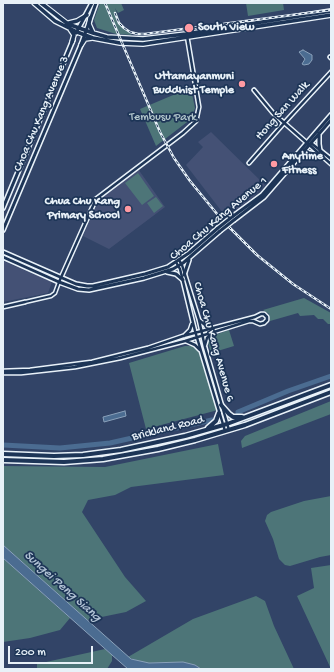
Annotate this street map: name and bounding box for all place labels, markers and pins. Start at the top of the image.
place label: South View [198,21,254,35]
marker: South View [183,22,195,34]
place label: Uttamayanmuni Buddhist Temple [153,70,234,98]
marker: Uttamayanmuni Buddhist Temple [237,79,247,89]
place label: Anytime Fitness [282,150,323,178]
marker: Anytime Fitness [269,159,279,169]
place label: Chua Chu Kang Primary School [45,195,120,223]
marker: Chua Chu Kang Primary School [123,204,133,214]

